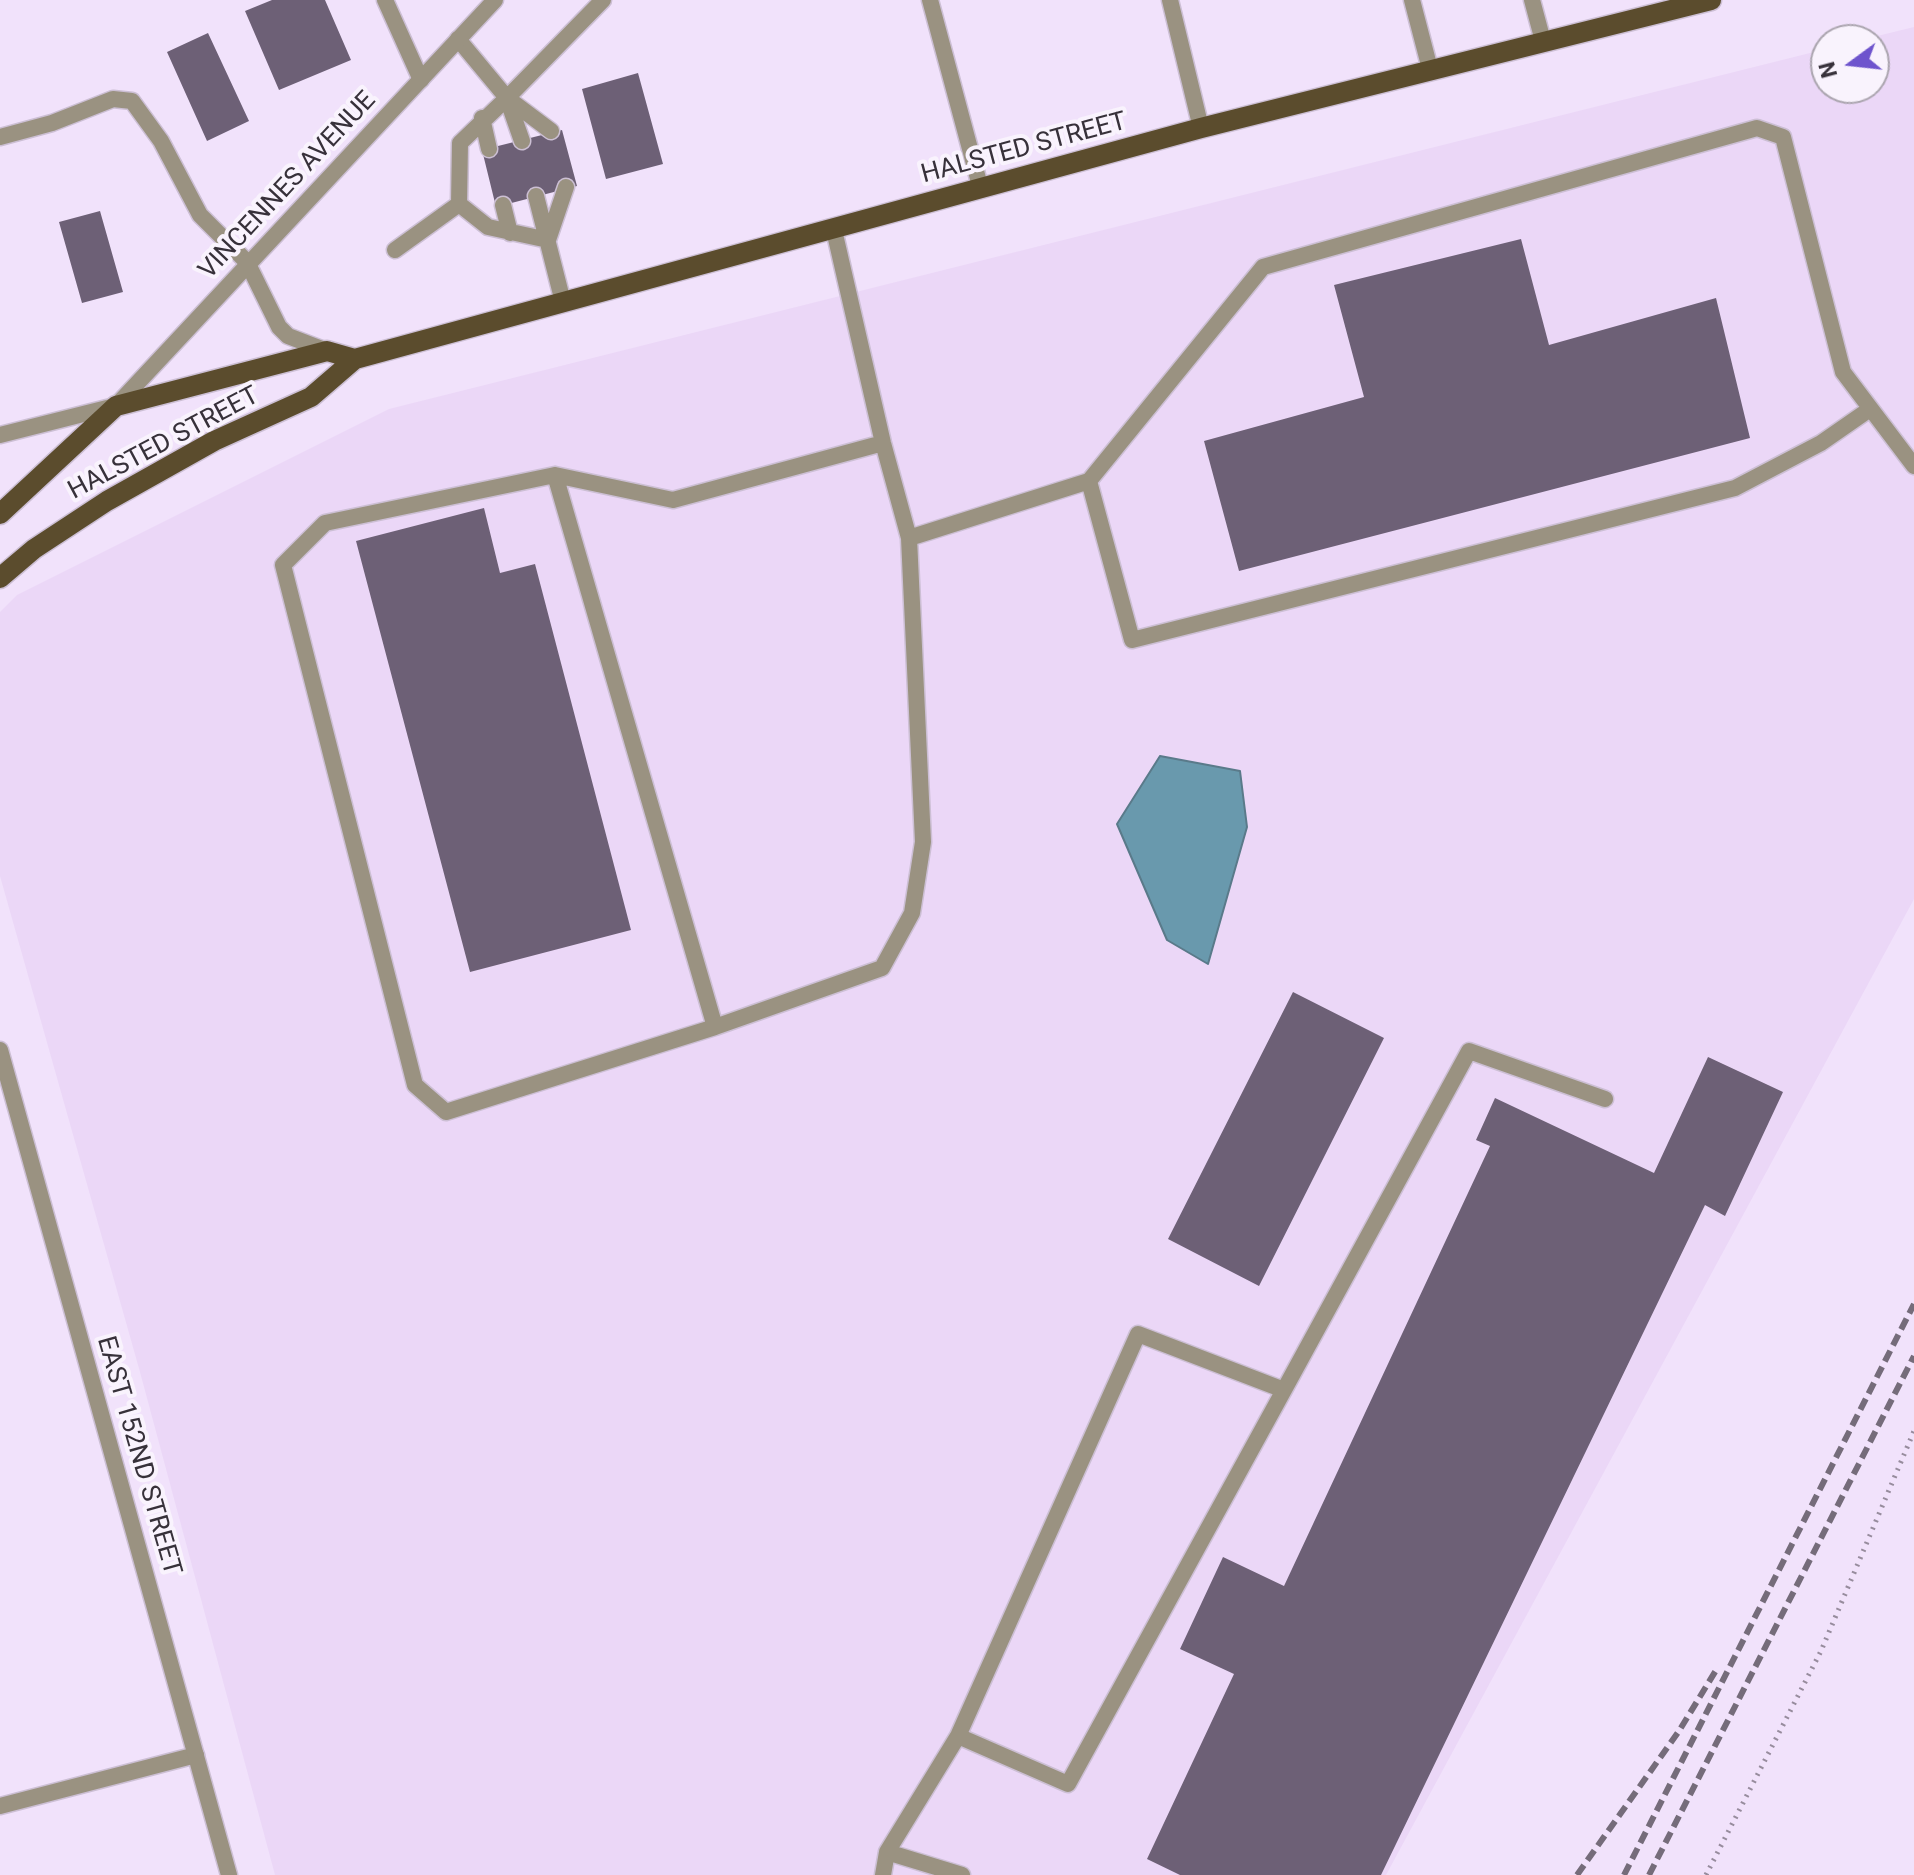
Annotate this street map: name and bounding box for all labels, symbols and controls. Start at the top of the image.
north arrow [1810,24,1890,104]
text: N [1814,59,1842,81]
street label: VINCENNES AVENUE [193,86,383,286]
street label: HALSTED STREET [918,107,1130,191]
street label: HALSTED STREET [63,381,265,507]
street label: EAST 152ND STREET [89,1333,187,1579]

